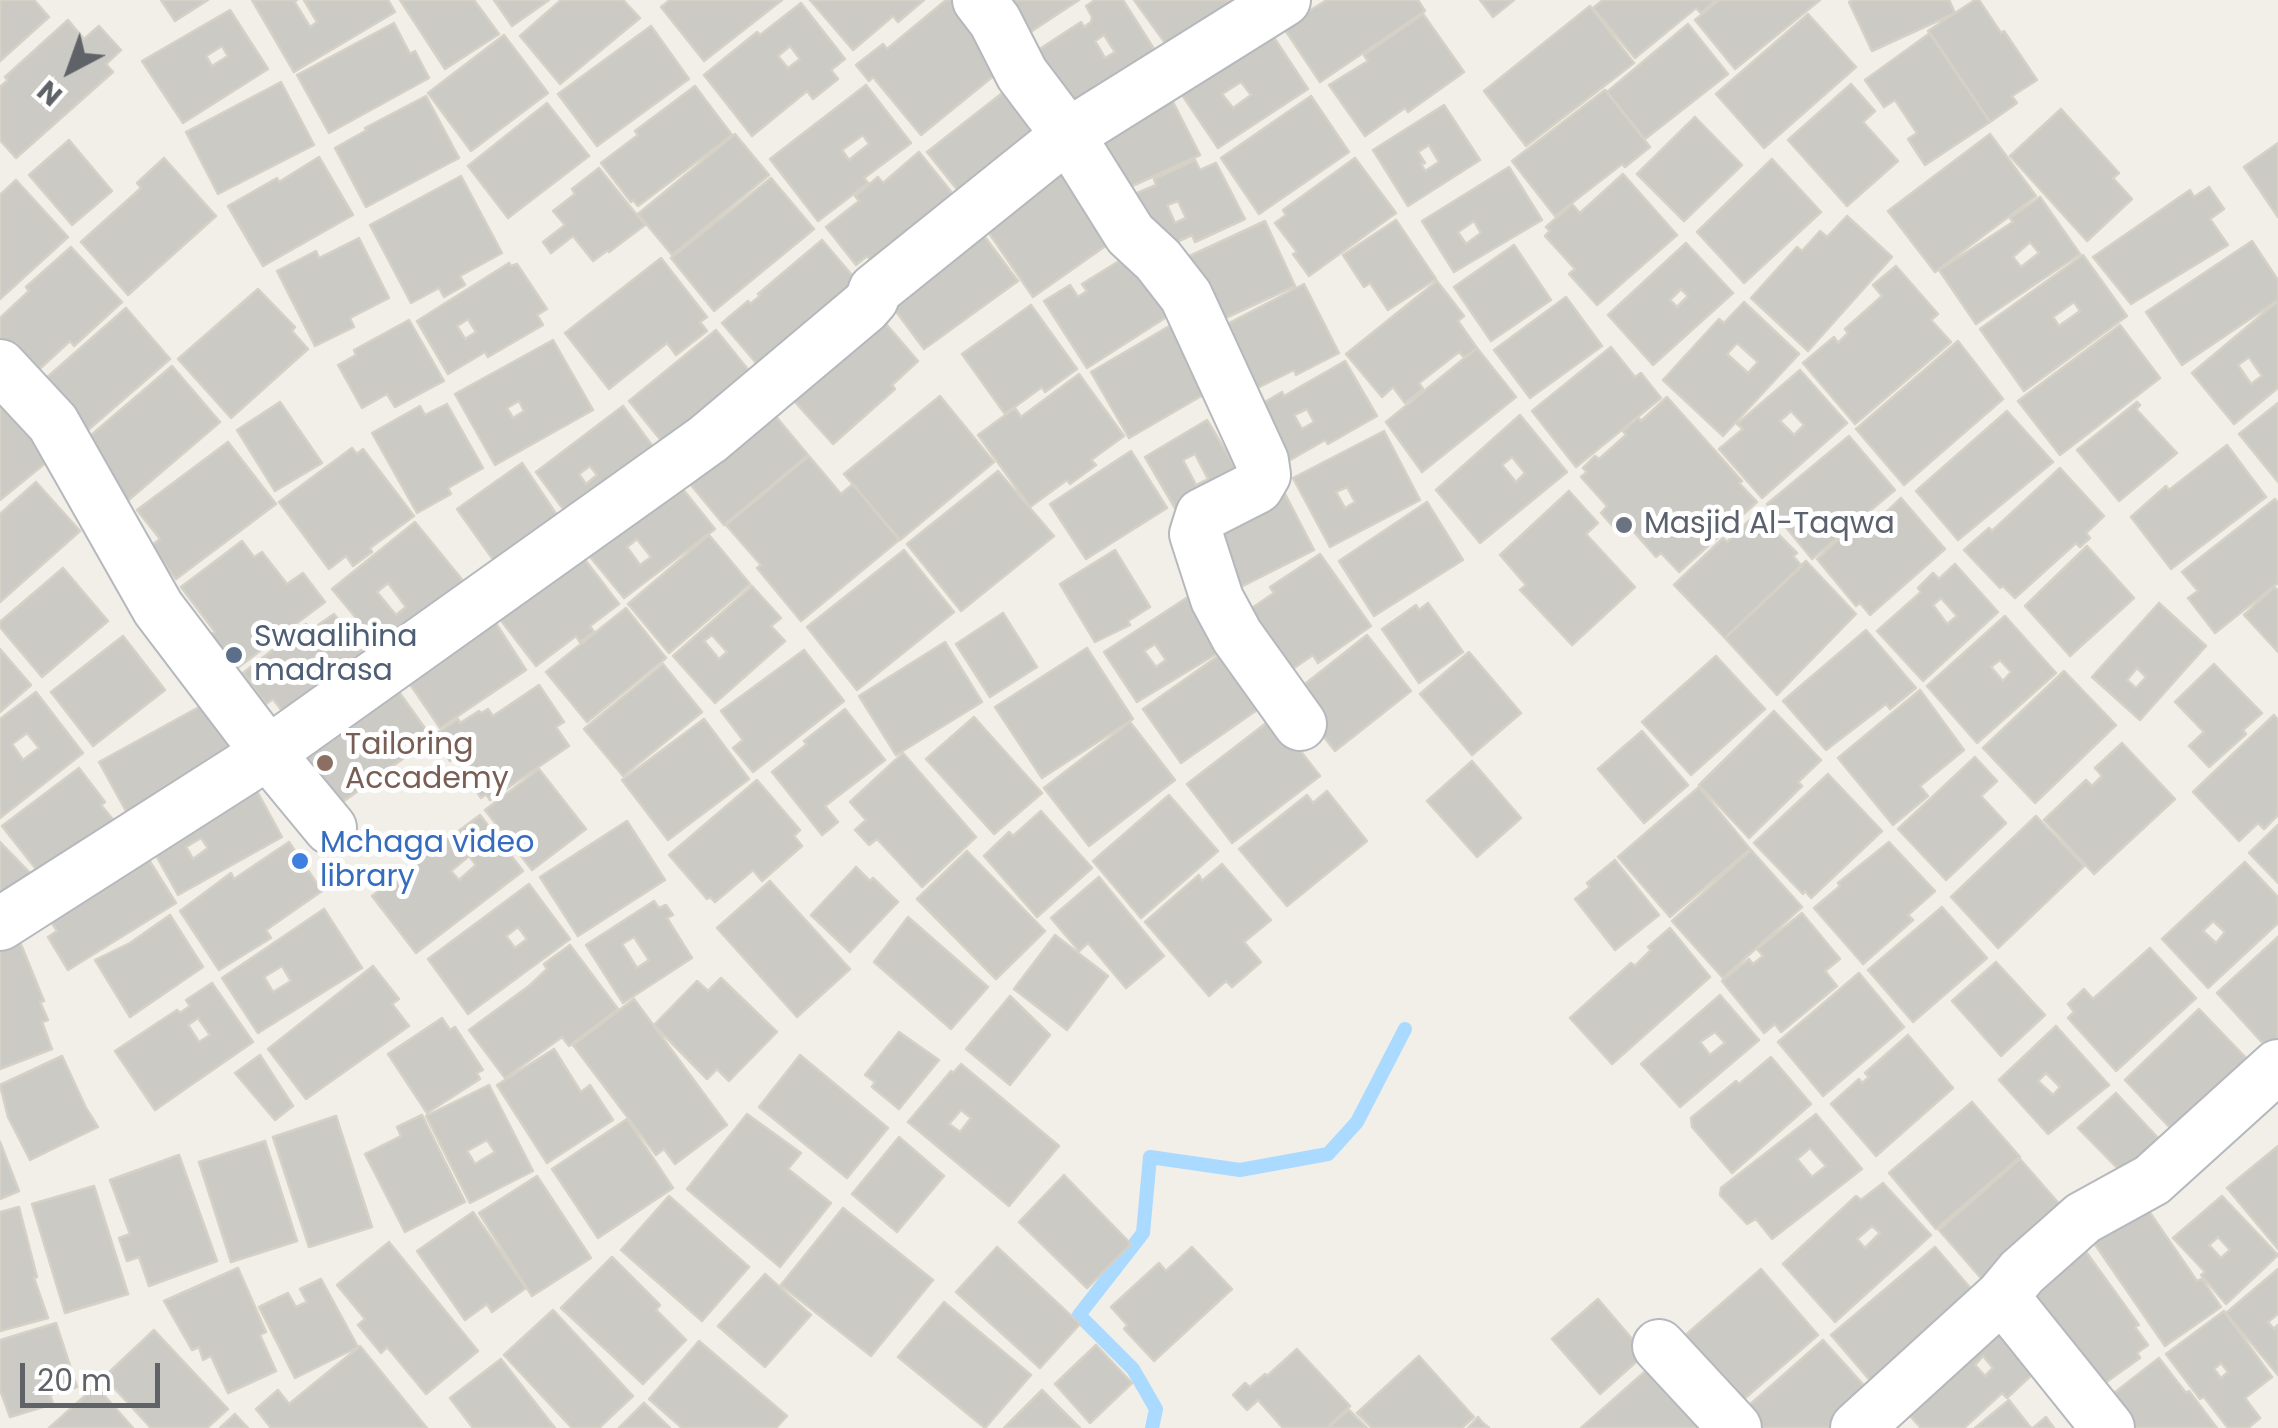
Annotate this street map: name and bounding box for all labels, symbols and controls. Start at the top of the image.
north arrow [20,20,120,120]
text: N [29,71,71,115]
place label: Masjid Al-Taqwa [1644,507,1895,543]
marker: Masjid Al-Taqwa [1613,514,1635,536]
place label: Swaalihina madrasa [254,620,418,690]
marker: Swaalihina madrasa [223,644,245,666]
place label: Tailoring Accademy [345,728,509,798]
marker: Tailoring Accademy [314,752,336,774]
place label: Mchaga video library [320,826,534,896]
marker: Mchaga video library [289,850,311,872]
scale bar [25,1343,165,1405]
text: 20 m [37,1359,112,1402]

